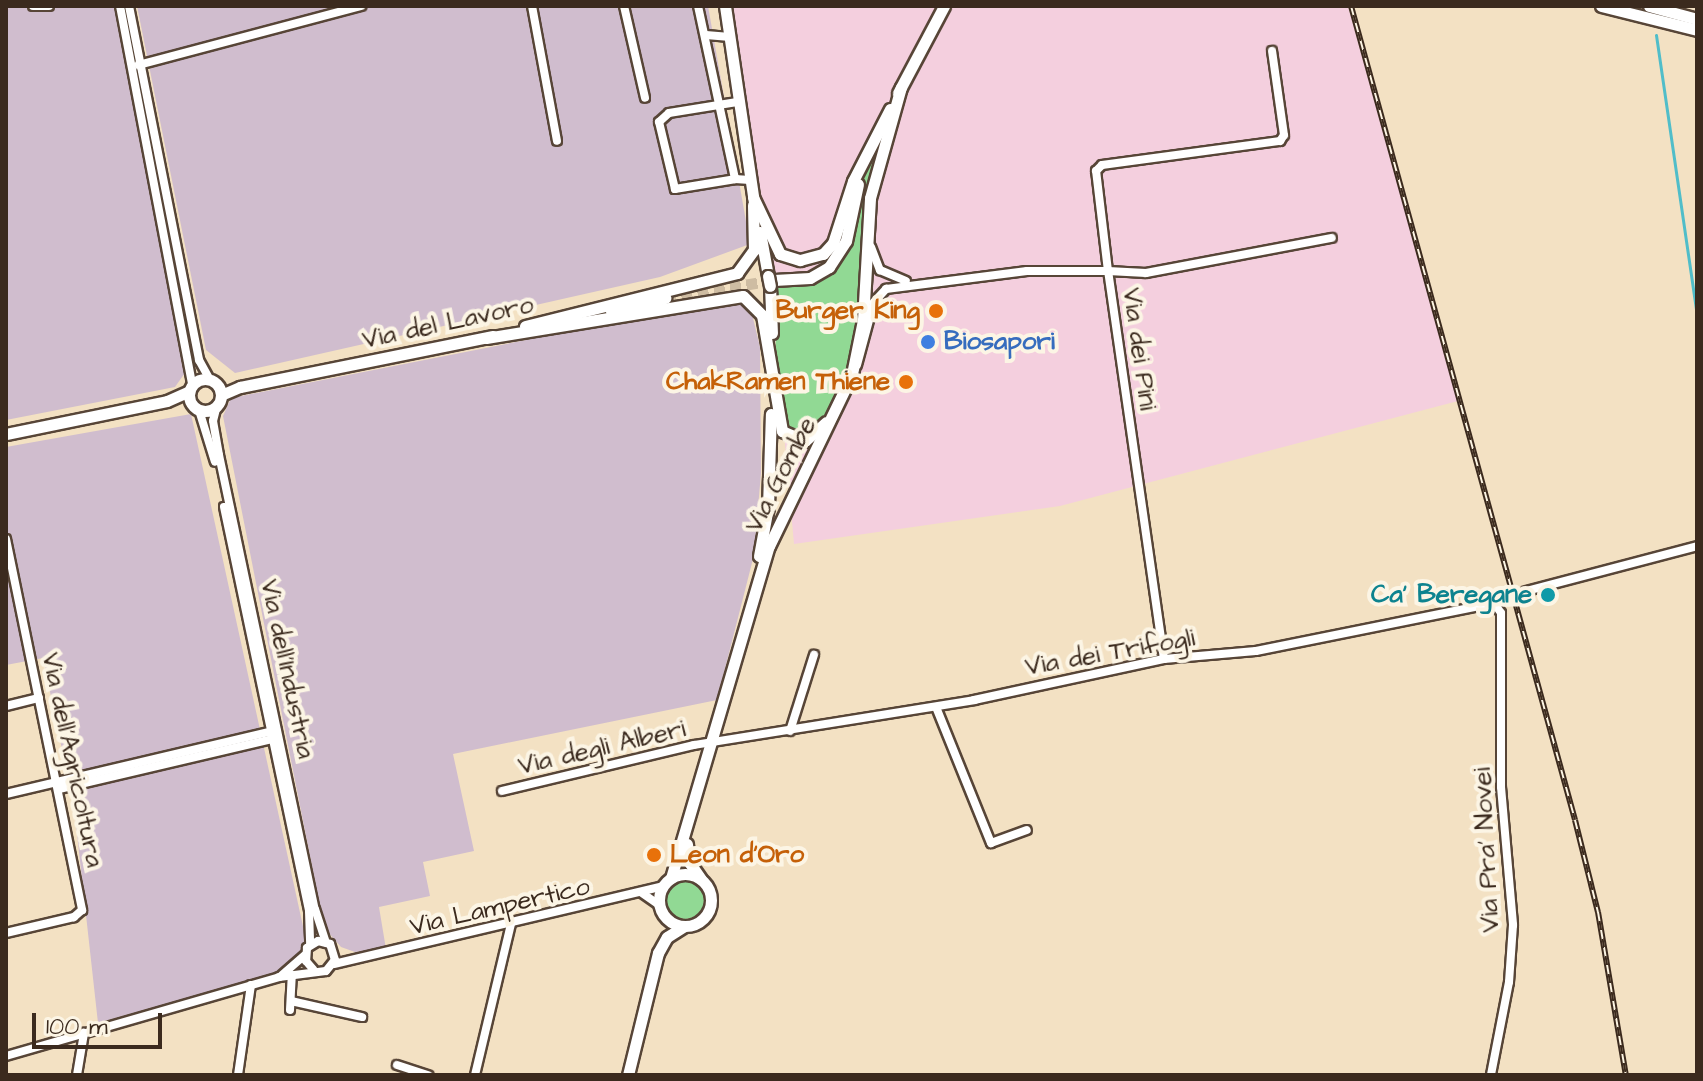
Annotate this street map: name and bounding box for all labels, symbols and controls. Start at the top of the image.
street label: Via dei Pini [1115,286,1163,412]
street label: Via del Lavoro [360,290,536,356]
place label: Burger King [776,295,920,327]
marker: Burger King [927,302,945,320]
place label: Biosapori [944,326,1055,358]
marker: Biosapori [919,333,937,351]
place label: ChakRamen Thiene [666,366,890,398]
marker: ChakRamen Thiene [897,373,915,391]
street label: Via Gombe [739,412,823,538]
street label: Via dell'Industria [253,577,321,761]
place label: Ca' Beregane [1371,579,1532,611]
marker: Ca' Beregane [1539,586,1557,604]
street label: Via dei Trifogli [1023,623,1197,683]
street label: Via dell'Agricoltura [34,650,110,870]
street label: Via degli Alberi [515,714,689,782]
street label: Via Pra' Novei [1467,767,1507,933]
place label: Leon d'Oro [670,839,804,871]
marker: Leon d'Oro [645,846,663,864]
street label: Via Lampertico [407,871,593,943]
scale bar [36,997,166,1047]
text: 100 m [46,1010,108,1044]

